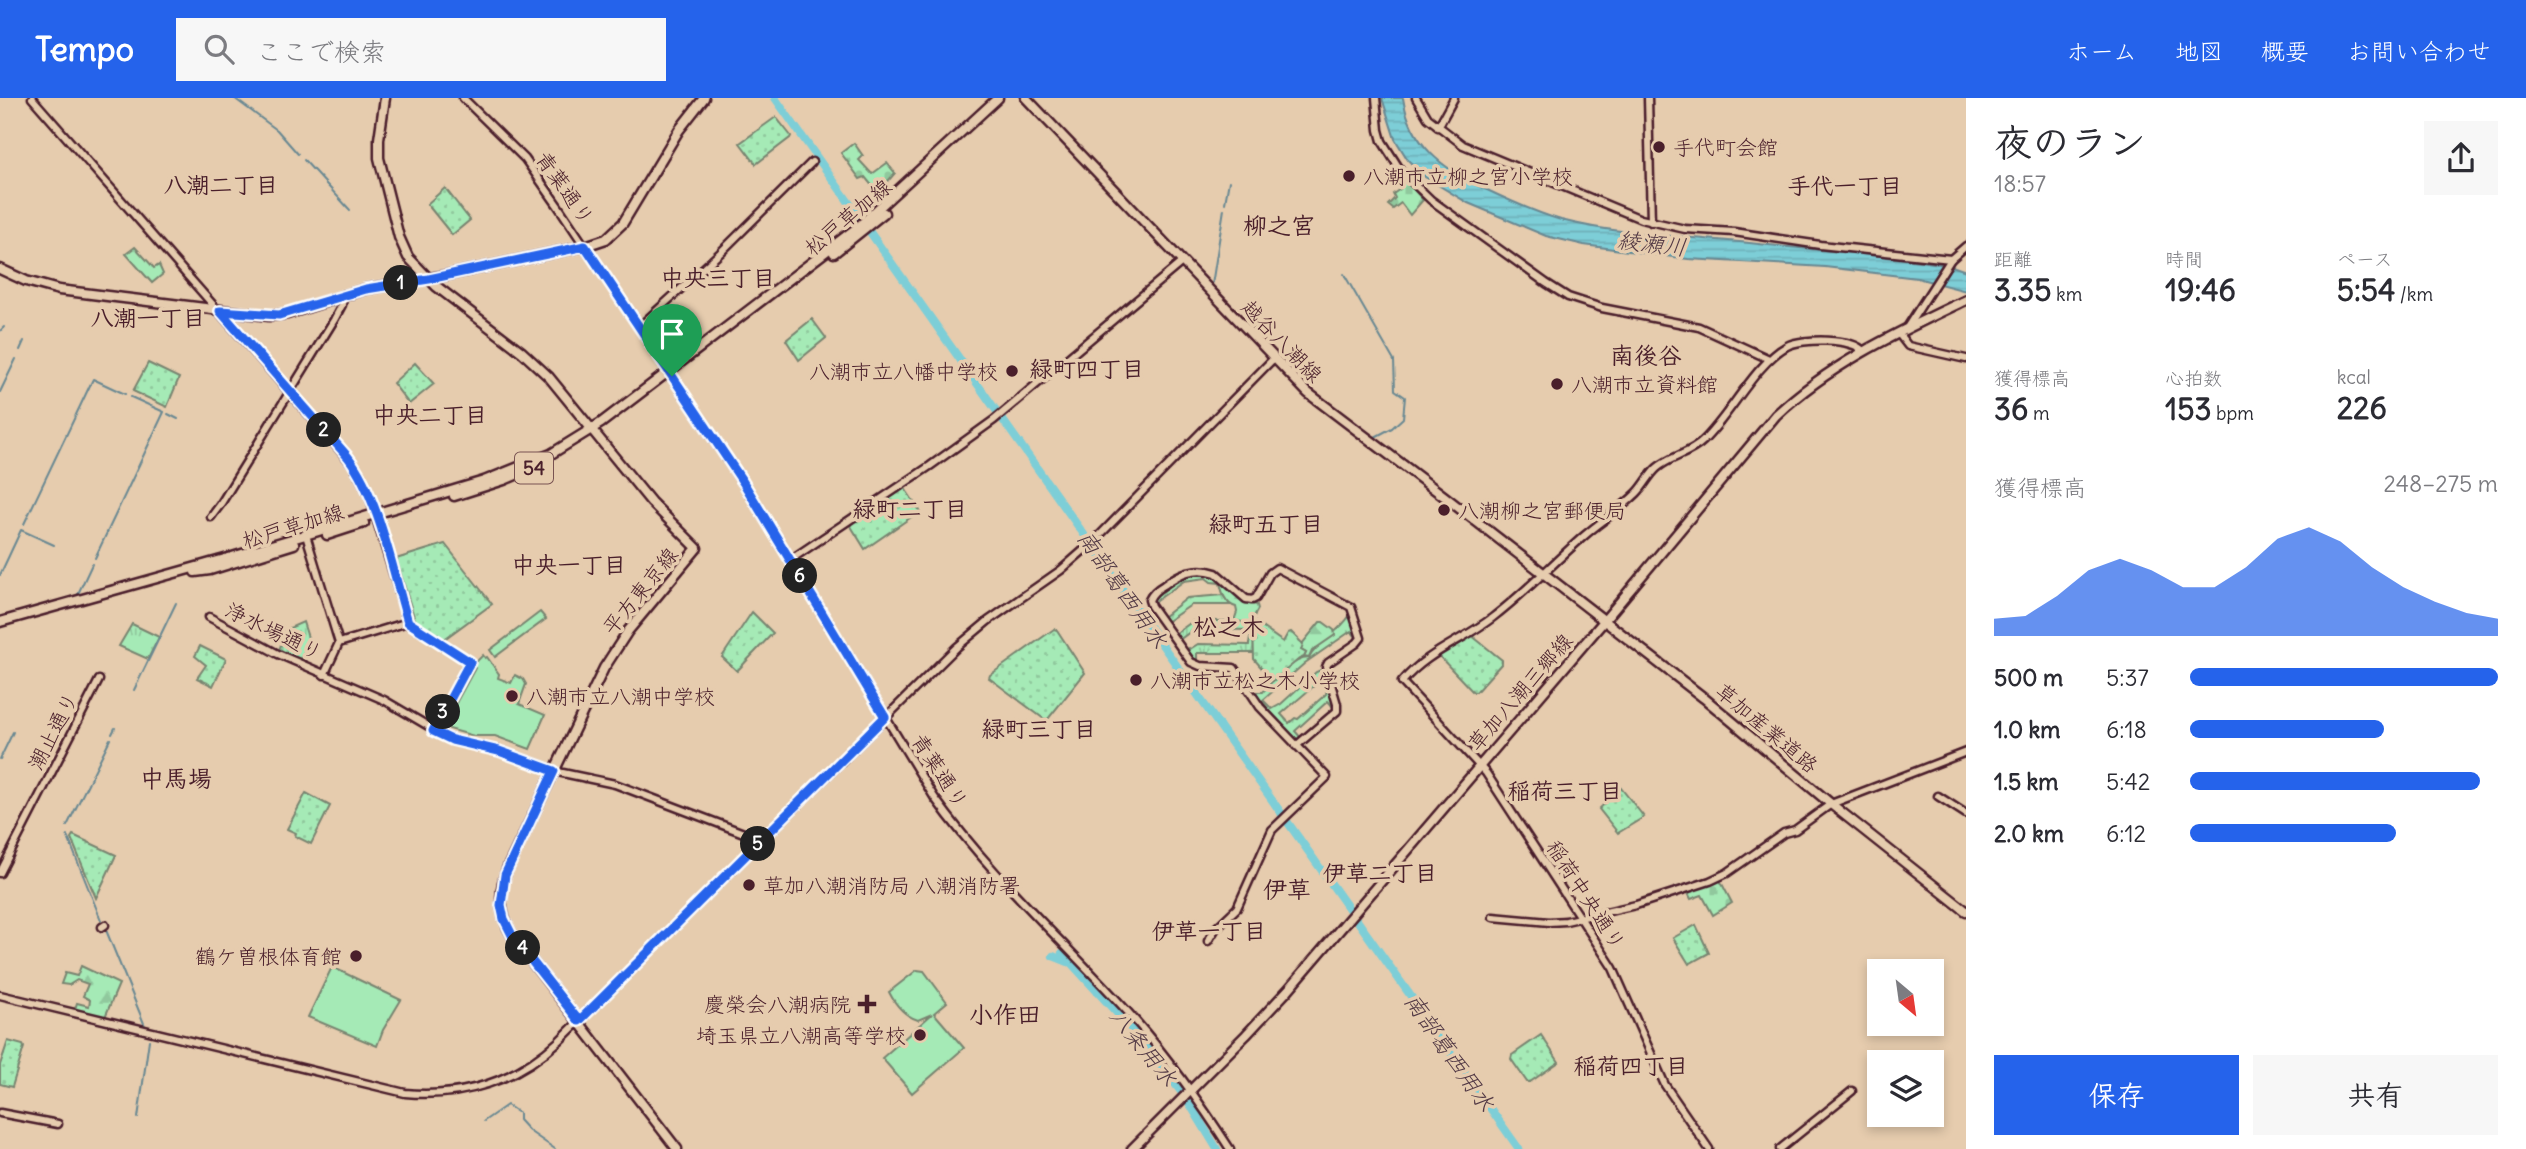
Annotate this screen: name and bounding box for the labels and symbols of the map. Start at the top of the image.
place label: 手代町会館 [1673,134,1778,161]
marker: 手代町会館 [1651,139,1667,155]
street label: 青葉通り [530,146,600,230]
place label: 八潮市立柳之宮小学校 [1363,163,1573,190]
marker: 八潮市立柳之宮小学校 [1341,168,1357,184]
district label: 八潮二丁目 [164,170,279,199]
district label: 手代一丁目 [1788,171,1903,200]
street label: 松戸草加線 [799,173,897,261]
district label: 柳之宮 [1243,210,1315,240]
water label: 綾瀬川 [1616,224,1688,262]
district label: 中央三丁目 [661,263,776,292]
pin: 1 [384,266,418,300]
street label: 越谷八潮線 [1236,294,1328,388]
district label: 八潮一丁目 [91,303,206,332]
pin [642,304,702,376]
district label: 南後谷 [1610,340,1682,370]
district label: 緑町四丁目 [1030,354,1145,383]
place label: 八潮市立八幡中学校 [809,358,998,385]
marker: 八潮市立八幡中学校 [1004,363,1020,379]
place label: 八潮市立資料館 [1571,371,1718,398]
marker: 八潮市立資料館 [1549,376,1565,392]
district label: 中央二丁目 [373,400,488,429]
pin: 2 [306,412,342,448]
road number: 54 [515,452,553,484]
district label: 緑町二丁目 [853,494,968,523]
place label: 八潮柳之宮郵便局 [1458,497,1626,524]
street label: 松戸草加線 [239,498,347,554]
marker: 八潮柳之宮郵便局 [1436,502,1452,518]
district label: 緑町五丁目 [1209,509,1324,538]
water label: 南部葛西用水 [1072,524,1174,654]
street label: 平方東京線 [596,542,684,640]
district label: 中央一丁目 [512,550,627,579]
pin: 6 [782,559,818,594]
street label: 浄水場通り [221,596,327,666]
district label: 松之木 [1193,611,1265,641]
street label: 草加八潮三郷線 [1462,628,1578,756]
place label: 八潮市立松之木小学校 [1150,667,1360,694]
marker: 八潮市立松之木小学校 [1128,672,1144,688]
street label: 草加産業道路 [1710,677,1824,779]
place label: 八潮市立八潮中学校 [526,683,715,710]
street label: 潮止通り [22,687,84,775]
marker: 八潮市立八潮中学校 [504,688,520,704]
pin: 3 [426,694,460,730]
district label: 緑町三丁目 [982,714,1097,743]
street label: 青葉通り [906,728,974,814]
district label: 中馬場 [140,763,212,793]
district label: 稲荷三丁目 [1508,776,1623,805]
pin: 5 [740,826,776,862]
street label: 稲荷中央通り [1540,835,1632,955]
district label: 伊草二丁目 [1323,858,1438,887]
place label: 草加八潮消防局 八潮消防署 [763,872,1020,899]
district label: 伊草 [1263,874,1311,904]
marker: 草加八潮消防局 八潮消防署 [741,877,757,893]
district label: 伊草一丁目 [1152,916,1267,945]
pin: 4 [505,930,540,966]
place label: 鶴ケ曽根体育館 [195,943,342,970]
marker: 鶴ケ曽根体育館 [348,948,364,964]
north arrow [1867,959,1944,1036]
water label: 南部葛西用水 [1399,987,1501,1117]
place label: 慶榮会八潮病院 [704,991,851,1018]
marker: 慶榮会八潮病院 [857,994,877,1014]
district label: 小作田 [969,999,1041,1029]
water label: 八条用水 [1104,1002,1184,1092]
place label: 埼玉県立八潮高等学校 [696,1022,906,1049]
marker: 埼玉県立八潮高等学校 [912,1027,928,1043]
district label: 稲荷四丁目 [1574,1051,1689,1080]

